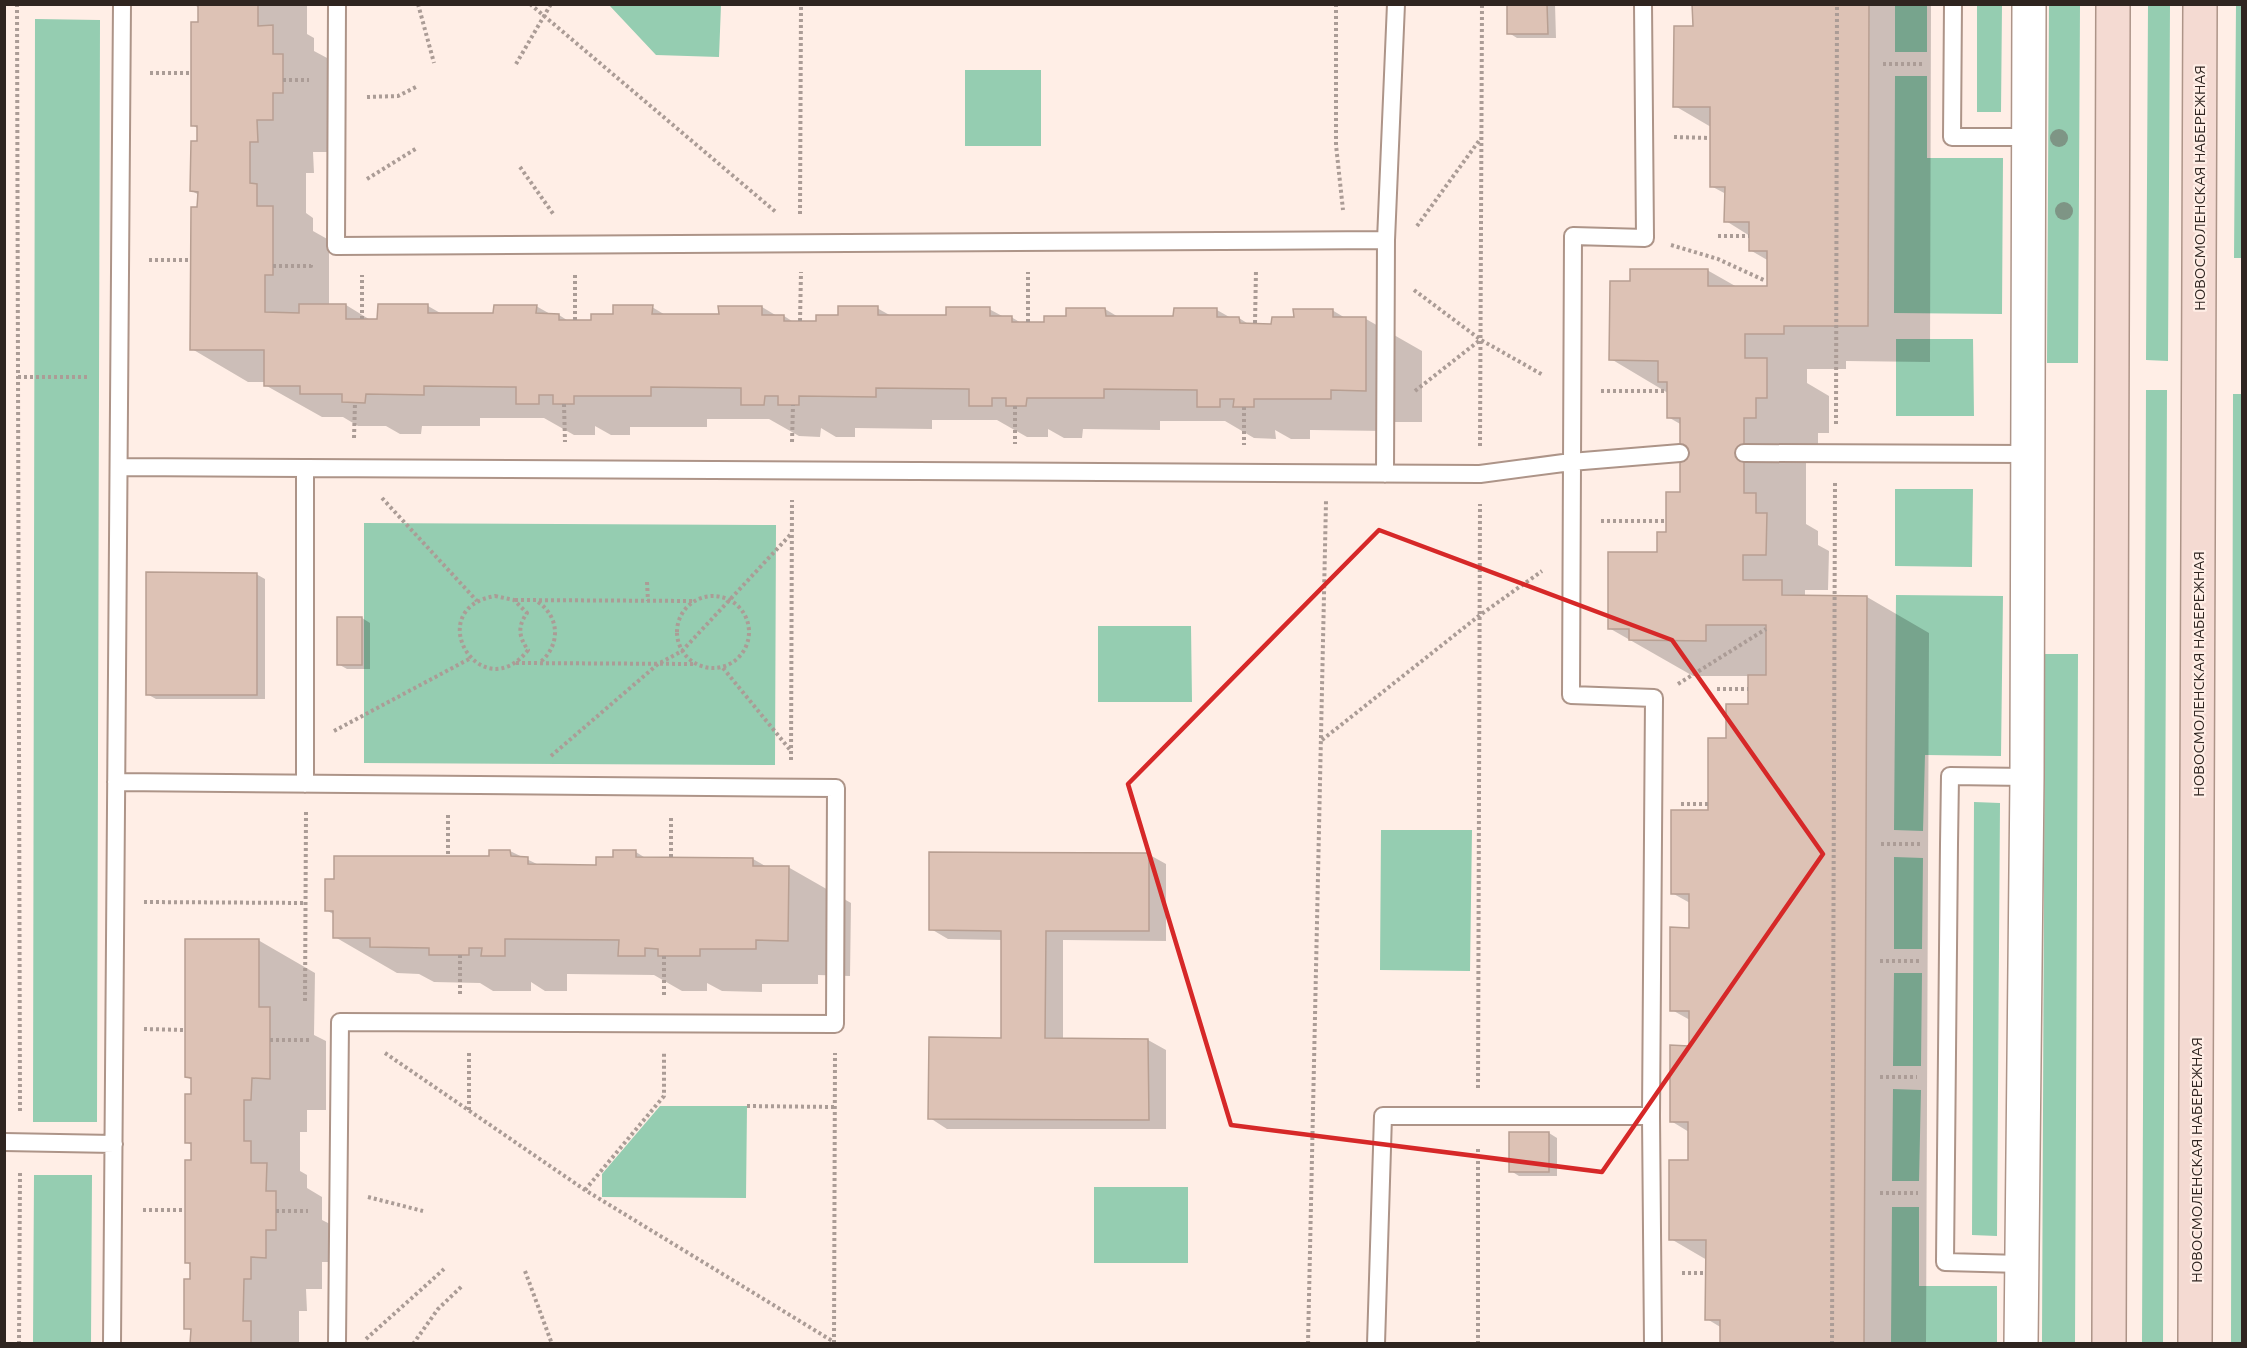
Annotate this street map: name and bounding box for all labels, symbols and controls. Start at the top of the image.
street label: НОВОСМОЛЕНСКАЯ НАБЕРЕЖНАЯ [2191,65,2208,311]
street label: НОВОСМОЛЕНСКАЯ НАБЕРЕЖНАЯ [2190,551,2207,797]
street label: НОВОСМОЛЕНСКАЯ НАБЕРЕЖНАЯ [2188,1037,2205,1283]

